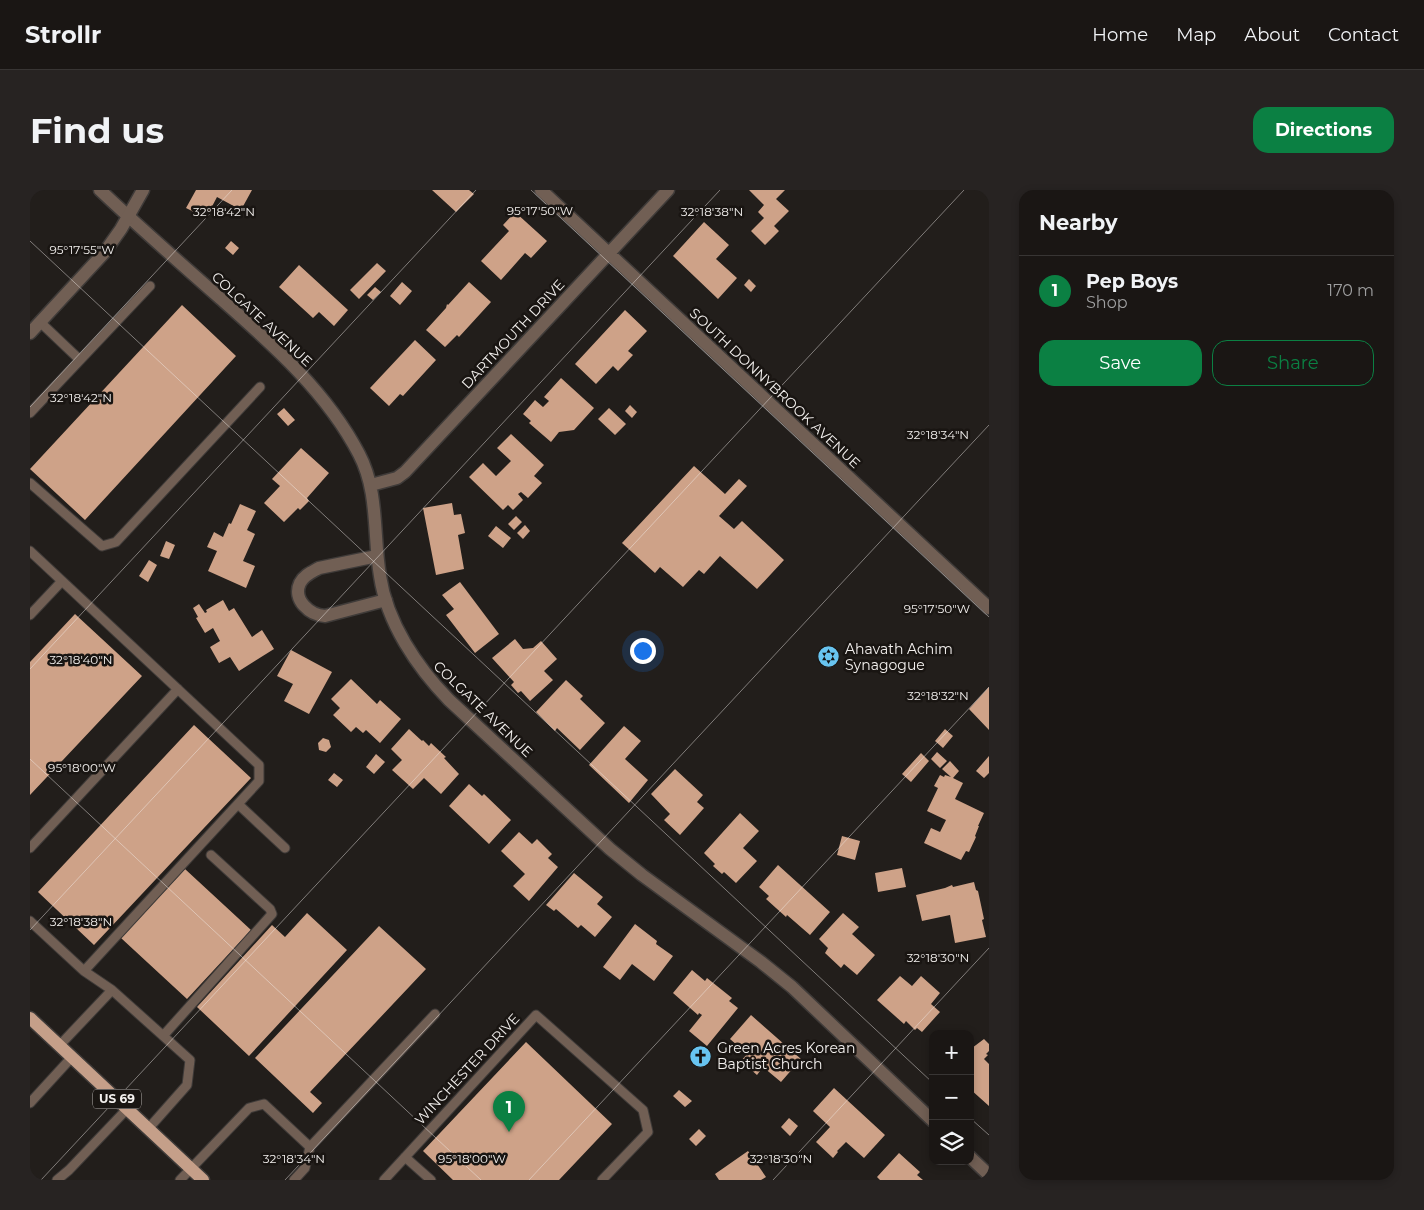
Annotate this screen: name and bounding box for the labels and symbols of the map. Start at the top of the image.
text: 95°17'50"W [507,203,573,218]
text: 32°18'42"N [193,204,255,219]
text: 32°18'38"N [681,204,743,219]
text: 95°17'55"W [49,242,115,257]
street label: COLGATE AVENUE [208,268,316,370]
street label: DARTMOUTH DRIVE [458,275,568,393]
street label: SOUTH DONNYBROOK AVENUE [686,304,864,472]
text: 32°18'42"N [50,390,112,405]
text: 32°18'34"N [907,427,969,442]
text: 95°17'50"W [904,601,970,616]
your location [630,638,656,664]
place label: Ahavath Achim Synagogue [845,640,953,674]
synagogue icon: Ahavath Achim Synagogue [817,645,841,669]
text: 32°18'40"N [49,652,113,667]
street label: COLGATE AVENUE [430,657,536,761]
text: 32°18'32"N [907,688,969,703]
text: 95°18'00"W [48,760,116,775]
text: 32°18'38"N [50,914,112,929]
text: 32°18'30"N [907,950,969,965]
street label: WINCHESTER DRIVE [411,1010,523,1128]
place label: Green Acres Korean Baptist Church [717,1039,855,1073]
church icon: Green Acres Korean Baptist Church [689,1044,713,1068]
road number: US 69 [93,1090,141,1109]
pin: 1 [493,1091,525,1132]
text: 32°18'34"N [263,1151,325,1166]
text: 95°18'00"W [438,1151,506,1166]
text: 32°18'30"N [750,1151,812,1166]

